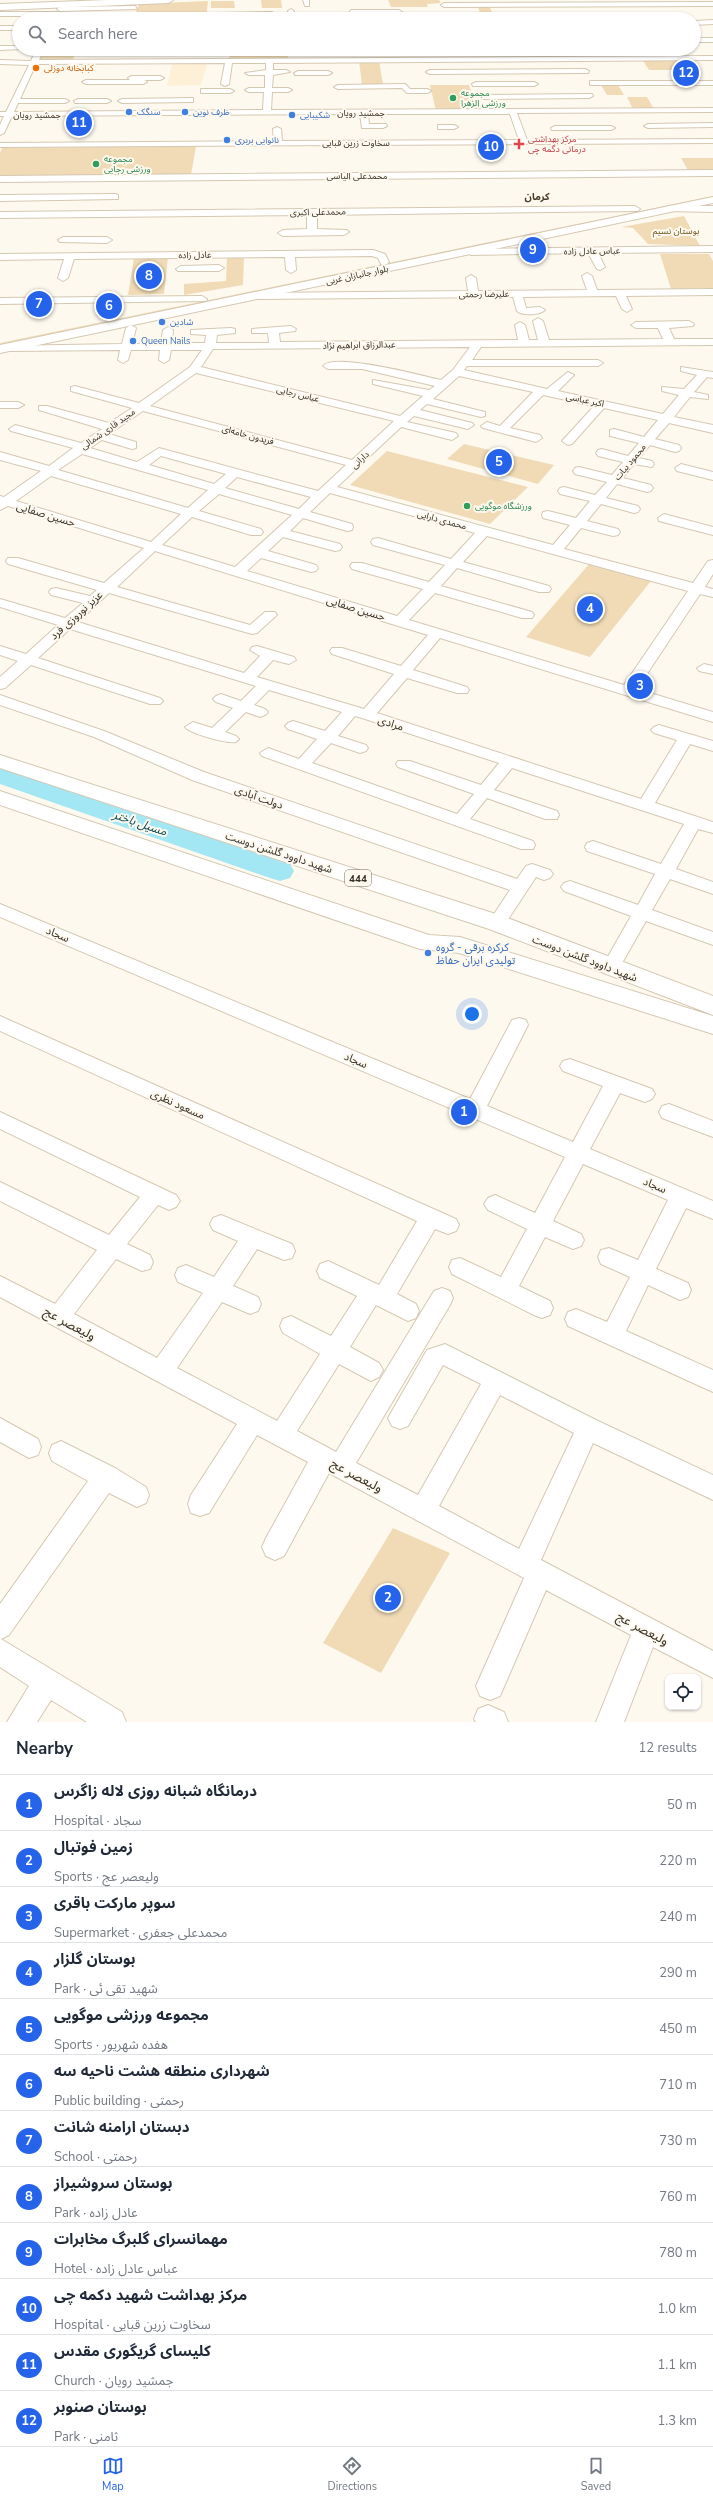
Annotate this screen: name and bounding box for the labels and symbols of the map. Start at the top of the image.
pin: 12 [673,58,699,88]
place label: کبابخانه دوزلی [44,62,94,74]
marker: کبابخانه دوزلی [31,63,41,73]
place label: مجموعه ورزشی الزهرا [461,87,506,109]
marker: مجموعه ورزشی الزهرا [448,93,458,103]
place label: سنگک [137,106,161,118]
place label: ظرف نوین [193,106,229,118]
marker: سنگک [124,107,134,117]
marker: ظرف نوین [180,107,190,117]
street label: جمشید رویان [337,107,385,119]
pin: 11 [66,108,92,138]
street label: جمشید رویان [13,109,61,121]
place label: شکیبایی [300,109,330,121]
marker: شکیبایی [287,110,297,120]
pin: 10 [478,132,504,162]
place label: مرکز بهداشتی درمانی دگمه چی [528,133,586,155]
place label: نانوایی بربری [235,134,279,146]
marker: نانوایی بربری [222,135,232,145]
street label: سخاوت زرین قبایی [322,137,390,149]
marker: مرکز بهداشتی درمانی دگمه چی [513,138,525,150]
place label: مجموعه ورزشی رجایی [104,153,151,175]
marker: مجموعه ورزشی رجایی [91,159,101,169]
street label: محمدعلی الیاسی [327,170,388,182]
district label: کرمان [524,190,550,204]
street label: محمدعلی اکبری [290,206,346,218]
park label: بوستان نسیم [653,225,699,238]
pin: 9 [520,235,546,265]
street label: عباس عادل زاده [564,244,621,257]
street label: عادل زاده [178,249,212,261]
pin: 8 [136,261,162,291]
street label: بلوار جانبازان غربی [325,263,389,287]
street label: علیرضا رحمتی [459,288,510,300]
pin: 7 [26,289,52,319]
pin: 6 [96,291,122,321]
place label: شادین [170,316,193,328]
marker: شادین [157,317,167,327]
place label: Queen Nails [141,335,190,347]
marker: Queen Nails [128,336,138,346]
street label: عبدالرزاق ابراهیم نژاد [322,338,396,353]
street label: عباس رجایی [275,383,321,405]
street label: اکبر عباسی [565,390,605,410]
street label: مجید قاری شمالی [78,406,138,452]
street label: فریدون خامه‌ای [221,422,275,448]
street label: محمود بیات [611,441,649,483]
pin: 5 [486,447,512,477]
street label: دارانی [348,449,372,471]
street label: حسین صفایی [15,498,78,531]
place label: ورزشگاه موگویی [475,500,532,512]
marker: ورزشگاه موگویی [462,501,472,511]
street label: محمدی دارایی [416,508,468,532]
street label: عزیز نوروزی فرد [47,587,106,643]
street label: حسین صفایی [325,592,388,625]
pin: 4 [577,594,603,624]
pin: 3 [627,671,653,701]
street label: مرادی [376,712,406,735]
street label: دولت آبادی [233,782,285,813]
water label: مسیل باختر [110,806,170,840]
street label: شهید داوود گلشن دوست [223,828,335,877]
road number: 444 [345,870,371,886]
street label: سجاد [44,923,72,946]
street label: شهید داوود گلشن دوست [530,931,640,986]
place label: کرکره برقی - گروه تولیدی ایران حفاظ [436,940,515,968]
marker: کرکره برقی - گروه تولیدی ایران حفاظ [423,948,433,958]
your location [462,1004,482,1024]
street label: سجاد [342,1049,370,1072]
street label: مسعود نظری [148,1086,207,1123]
pin: 1 [451,1097,477,1127]
street label: سجاد [641,1174,669,1197]
street label: ولیعصر عج [40,1303,99,1346]
street label: ولیعصر عج [327,1455,386,1498]
pin: 2 [375,1583,401,1613]
street label: ولیعصر عج [613,1608,672,1651]

